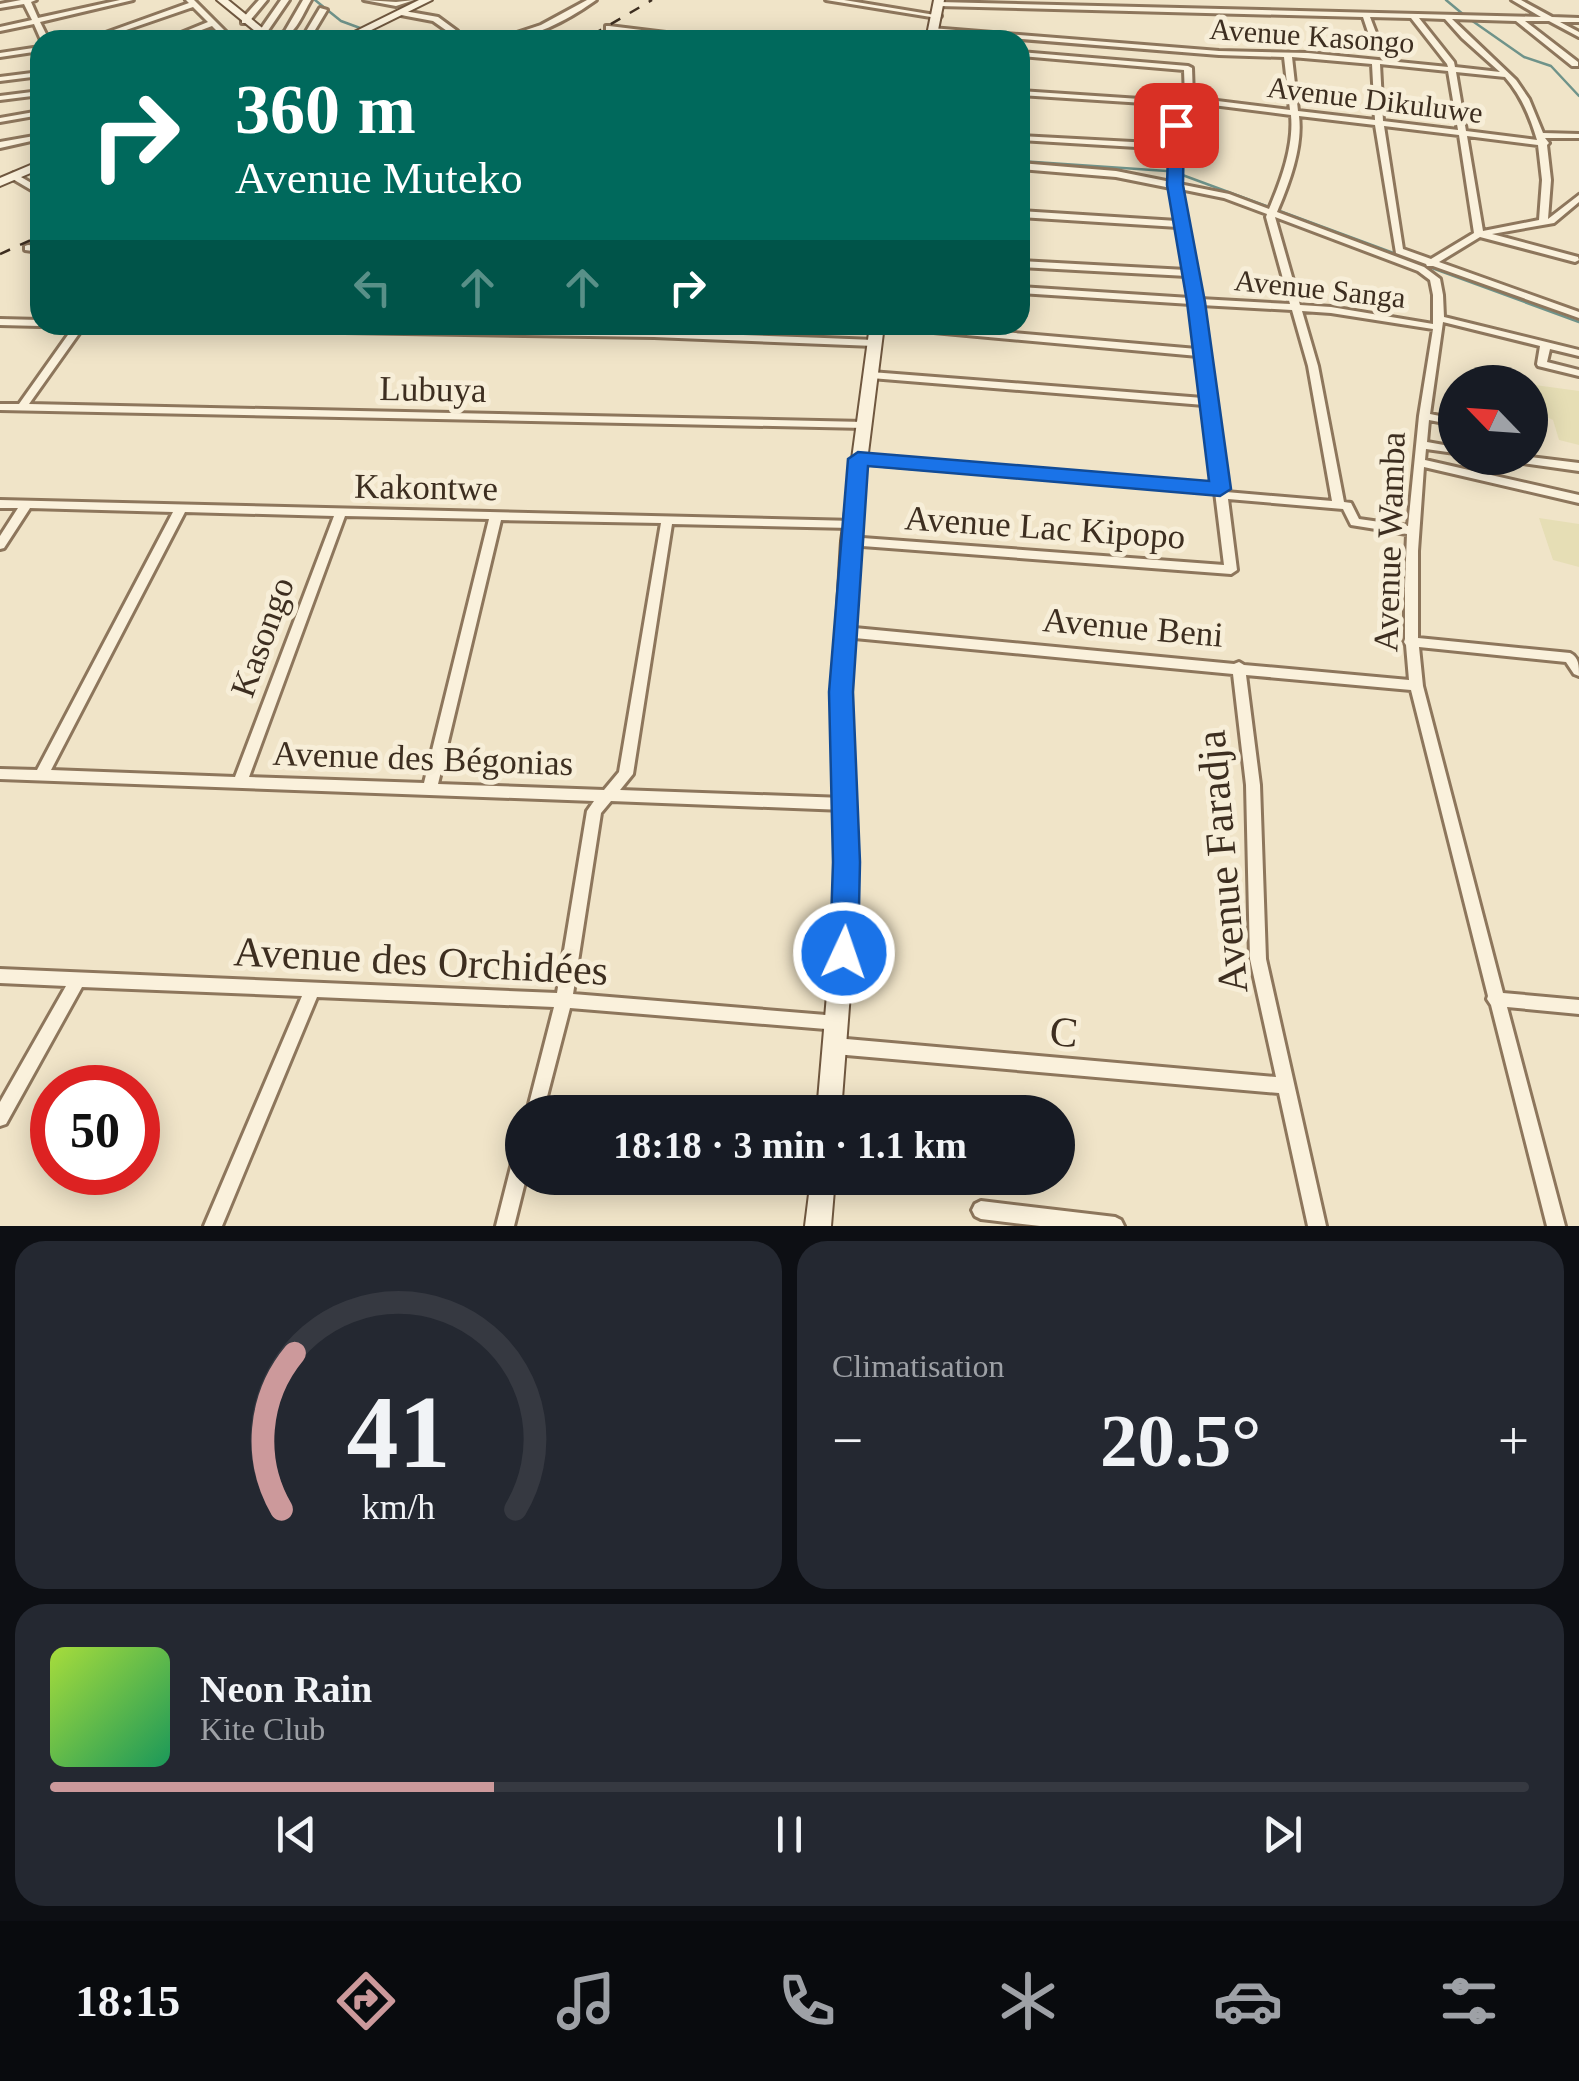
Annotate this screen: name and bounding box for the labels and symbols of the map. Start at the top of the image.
street label: Avenue Kasongo [1209,12,1416,59]
street label: Avenue Dikuluwe [1265,70,1485,129]
pin [1134,83,1219,168]
street label: Avenue Sanga [1233,263,1407,314]
north arrow [1438,365,1548,475]
street label: Lubuya [379,369,487,410]
street label: Avenue Wamba [1366,431,1413,653]
street label: Kakontwe [354,467,498,508]
street label: Avenue Lac Kipopo [903,498,1187,557]
street label: Kasongo [223,572,302,702]
street label: Avenue Beni [1041,600,1225,655]
street label: Avenue Faradja [1188,728,1256,995]
street label: Avenue des Bégonias [272,734,574,783]
position arrow [792,901,896,1005]
street label: Avenue des Orchidées [233,928,609,994]
street label: C [1048,1008,1080,1056]
speed limit sign: 50 [30,1065,160,1195]

